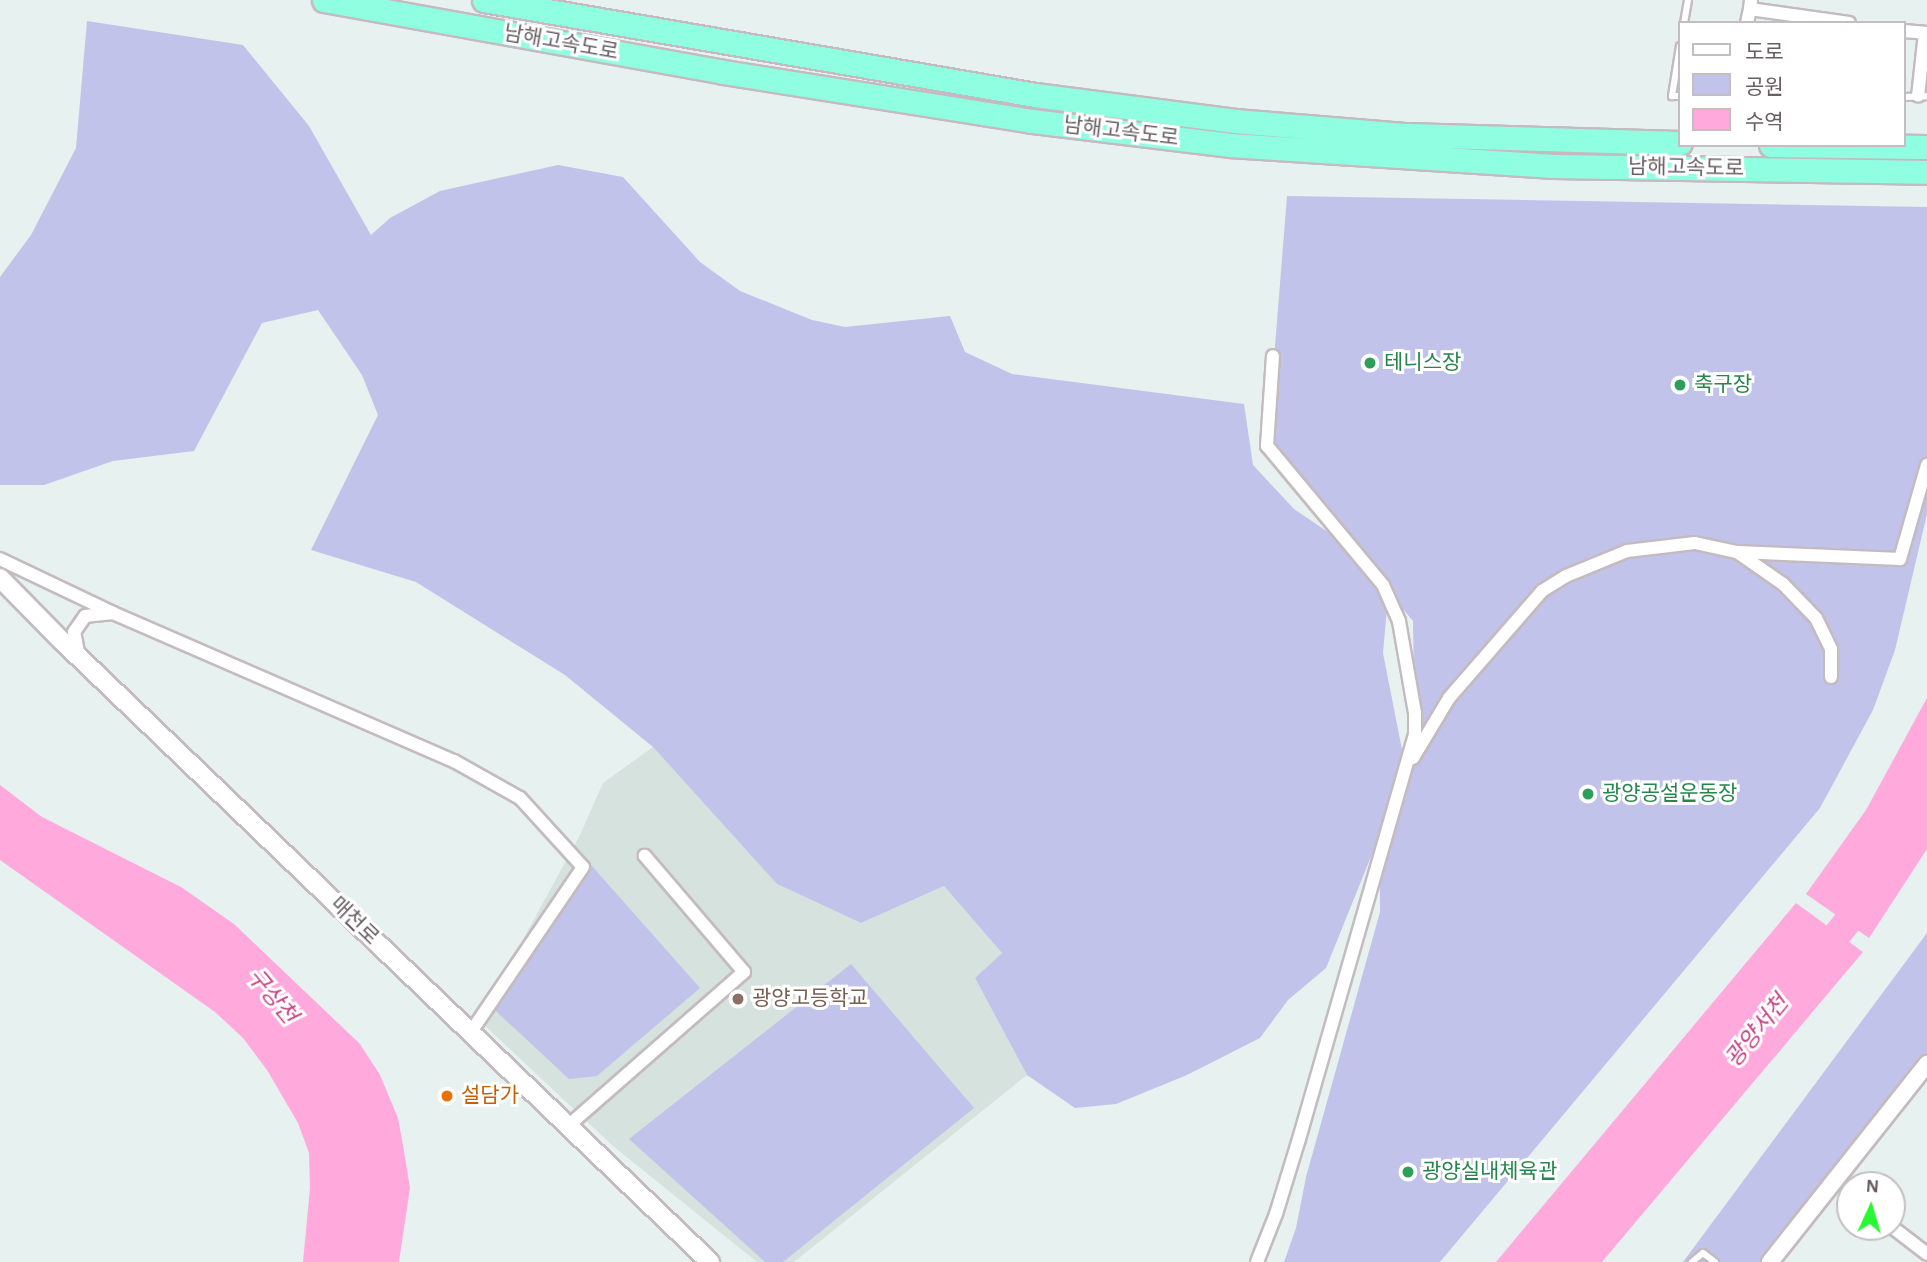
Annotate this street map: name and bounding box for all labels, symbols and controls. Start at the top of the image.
street label: 남해고속도로 [502,21,620,65]
legend [1678,21,1906,147]
text: 도로 [1745,42,1784,63]
text: 공원 [1745,77,1784,98]
street label: 남해고속도로 [1062,112,1180,152]
text: 수역 [1745,112,1784,133]
street label: 남해고속도로 [1628,154,1744,182]
place label: 테니스장 [1384,350,1461,376]
marker: 테니스장 [1362,355,1378,371]
place label: 축구장 [1694,372,1752,398]
marker: 축구장 [1672,377,1688,393]
place label: 광양공설운동장 [1602,781,1737,807]
marker: 광양공설운동장 [1580,786,1596,802]
street label: 매천로 [324,892,384,950]
water label: 구상천 [240,964,302,1030]
place label: 광양고등학교 [752,986,868,1012]
water label: 광양서천 [1721,990,1795,1074]
marker: 광양고등학교 [730,991,746,1007]
place label: 설담가 [461,1083,519,1109]
marker: 설담가 [439,1088,455,1104]
place label: 광양실내체육관 [1422,1159,1557,1185]
marker: 광양실내체육관 [1400,1164,1416,1180]
north arrow [1836,1171,1906,1241]
text: N [1865,1177,1880,1196]

